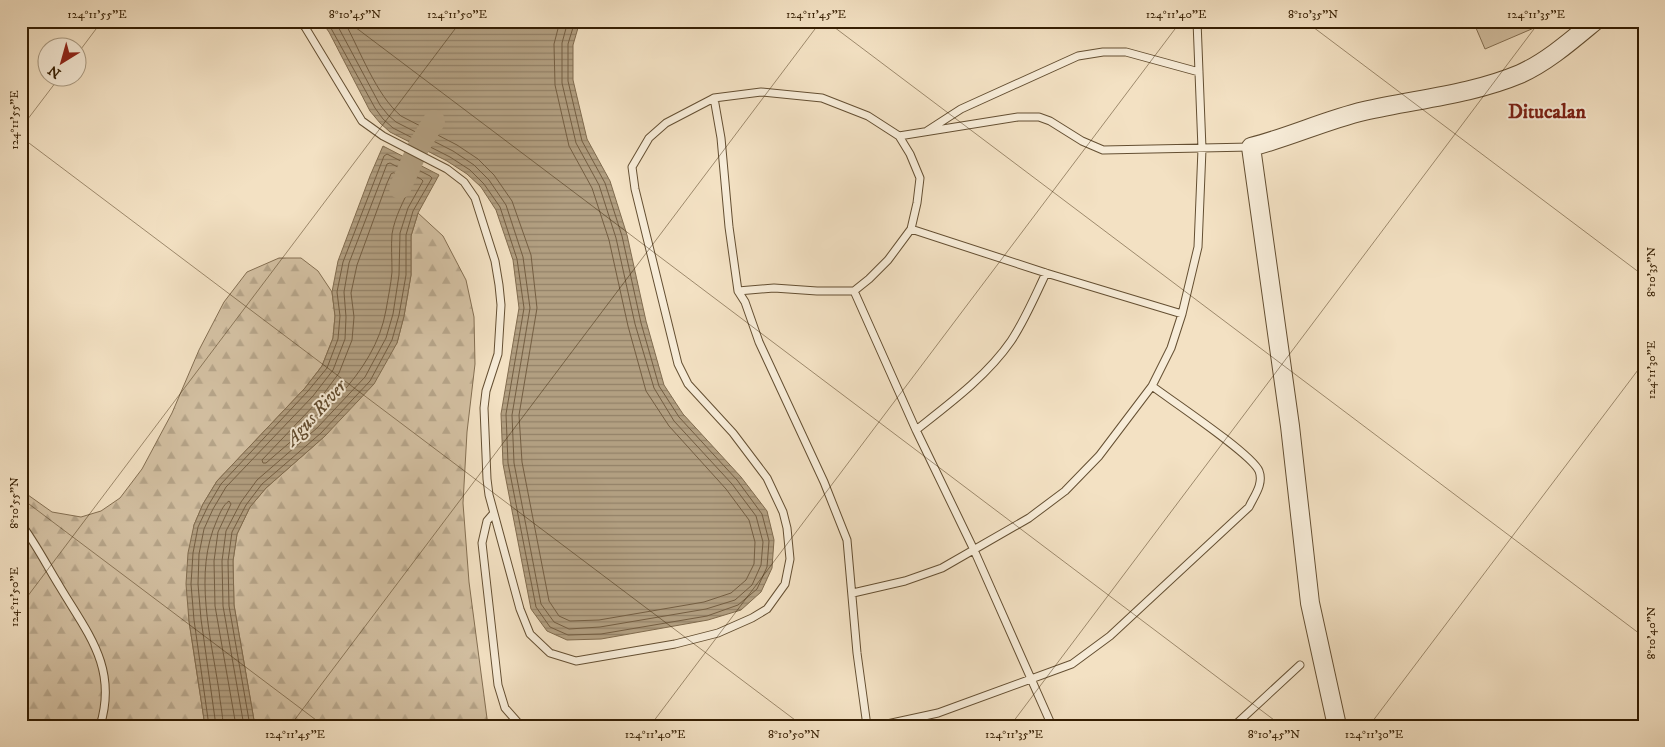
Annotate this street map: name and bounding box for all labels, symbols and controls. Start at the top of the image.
text: 124°11'55"E [67,7,127,22]
text: 8°10'45"N [329,7,381,22]
text: 124°11'50"E [427,7,487,22]
text: 124°11'45"E [786,7,847,22]
text: 124°11'40"E [1146,7,1207,22]
text: 8°10'35"N [1288,7,1338,22]
text: 124°11'35"E [1507,7,1565,22]
north arrow [38,38,88,88]
text: N [44,61,65,82]
text: 124°11'55"E [7,90,22,150]
district label: Ditucalan [1508,100,1587,125]
text: 8°10'35"N [1644,247,1659,297]
text: 124°11'30"E [1644,340,1659,399]
water label: Agus River [279,374,353,452]
text: 8°10'55"N [7,477,22,529]
text: 124°11'50"E [7,567,22,627]
text: 8°10'40"N [1644,606,1659,659]
text: 124°11'45"E [265,727,326,742]
text: 124°11'40"E [625,727,686,742]
text: 8°10'50"N [768,727,820,742]
text: 124°11'35"E [985,727,1043,742]
text: 8°10'45"N [1248,727,1300,742]
text: 124°11'30"E [1345,727,1404,742]

